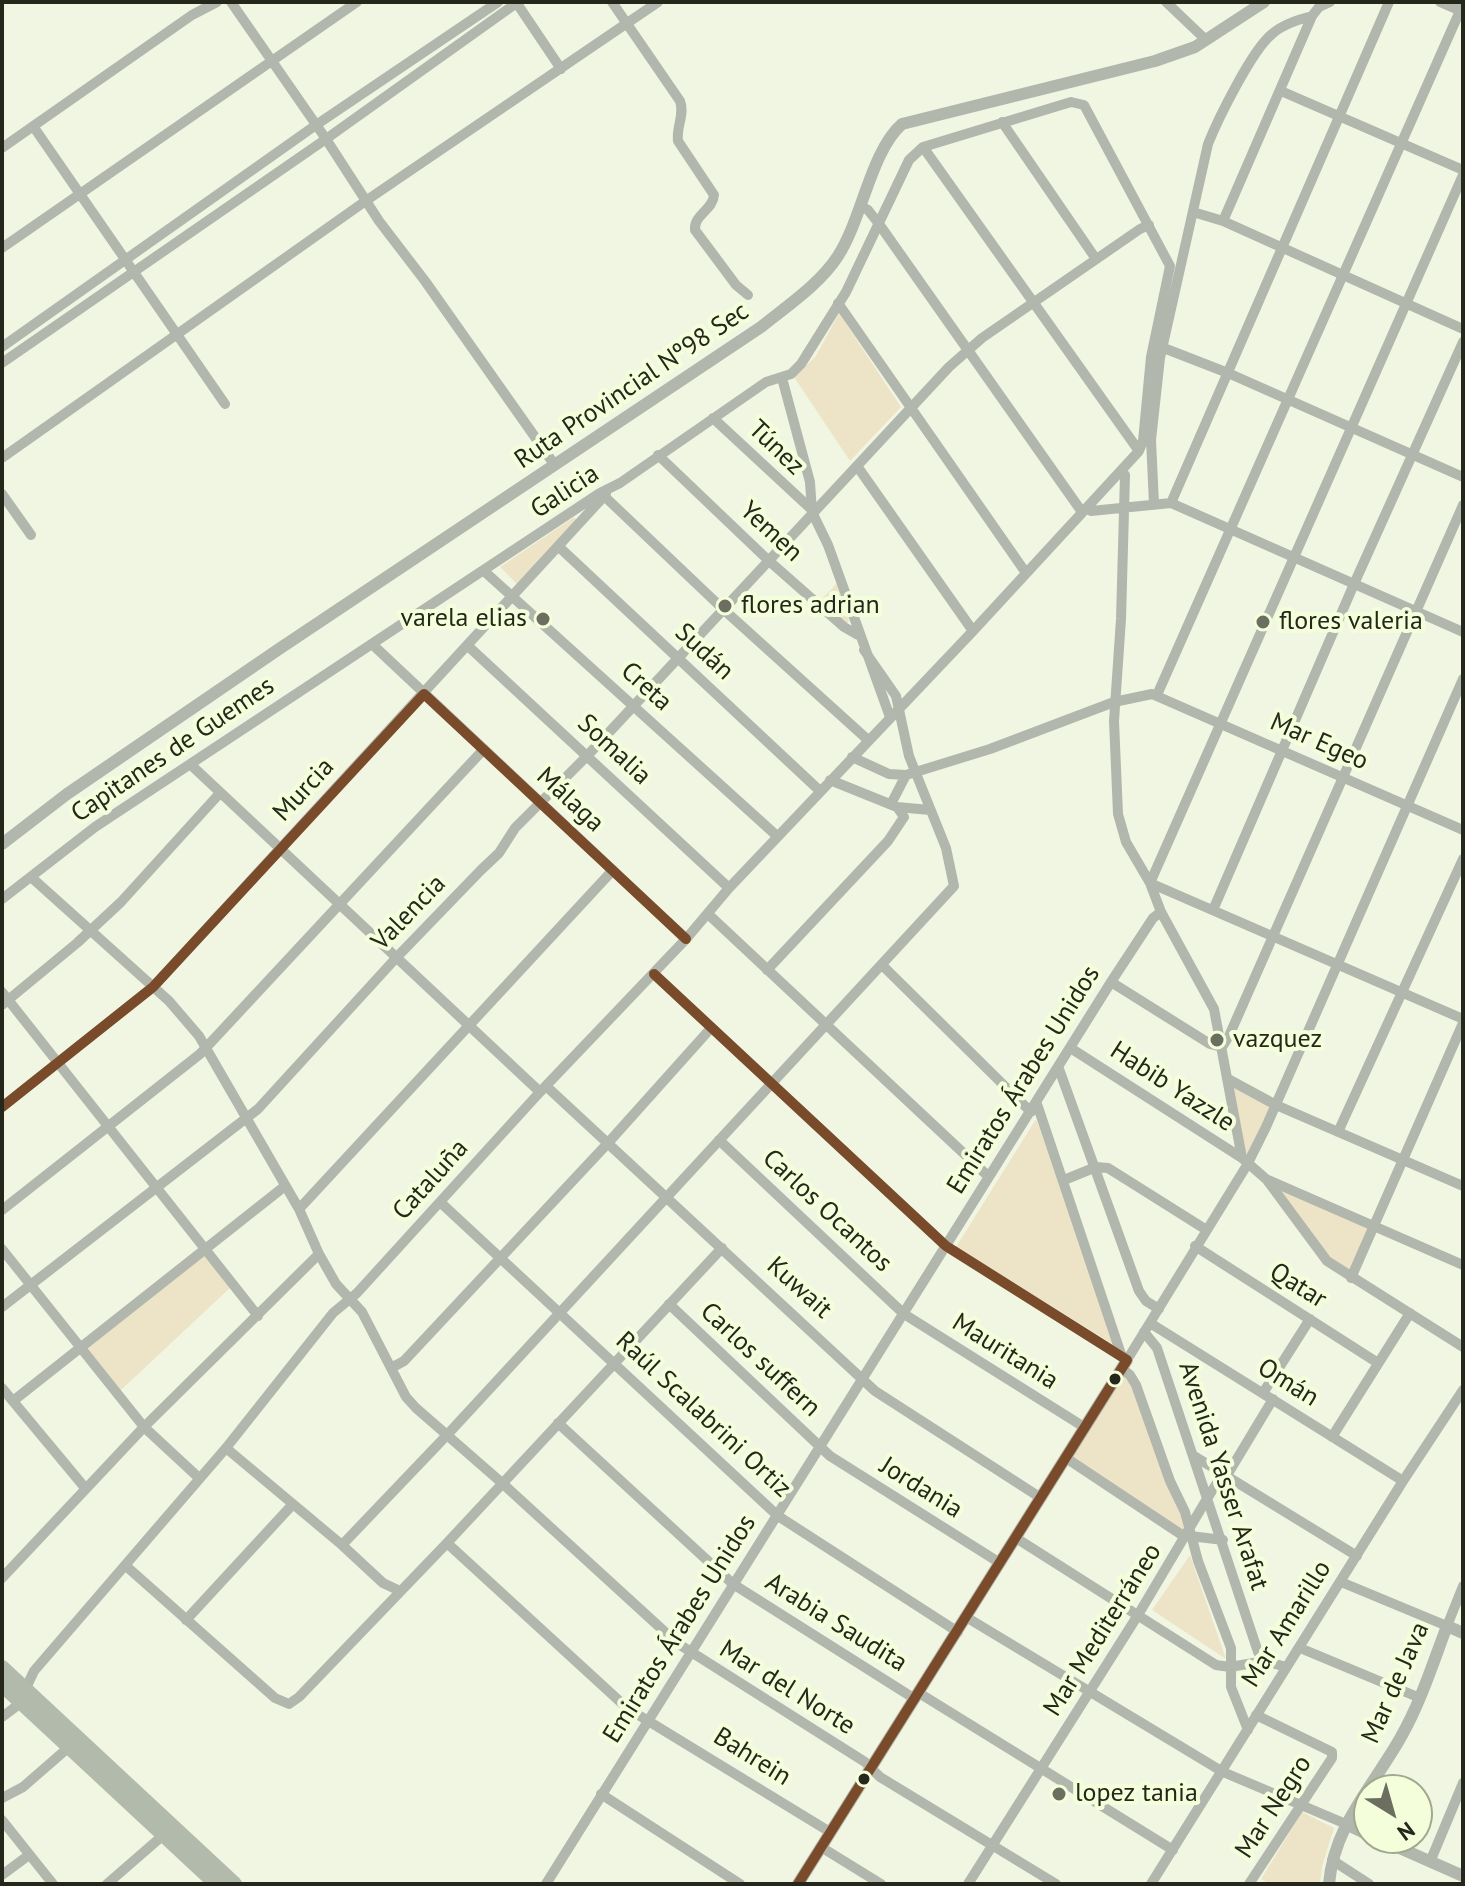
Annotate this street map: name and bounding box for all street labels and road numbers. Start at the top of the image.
street label: Ruta Provincial Nº98 Sec [509,296,755,476]
street label: Túnez [742,414,810,482]
street label: Galicia [525,459,605,525]
street label: Yemen [733,495,809,569]
street label: Sudán [668,617,740,687]
street label: Creta [614,656,678,718]
street label: Capitanes de Guemes [66,671,280,829]
street label: Mar Egeo [1265,707,1373,777]
street label: Somalia [571,708,657,792]
street label: Murcia [267,752,341,828]
street label: Málaga [530,761,610,839]
street label: Valencia [365,869,453,957]
street label: Emiratos Árabes Unidos [941,960,1107,1200]
street label: Habib Yazzle [1104,1035,1240,1139]
street label: Cataluña [387,1133,475,1227]
street label: Carlos Ocantos [756,1143,898,1279]
street label: Kuwait [760,1251,838,1325]
street label: Qatar [1264,1257,1332,1315]
street label: Carlos suffern [693,1296,827,1424]
street label: Mauritania [946,1307,1064,1397]
street label: Raúl Scalabrini Ortiz [609,1326,797,1504]
street label: Omán [1252,1352,1324,1414]
street label: Avenida Yasser Arafat [1171,1358,1275,1594]
street label: Jordania [874,1451,968,1525]
street label: Emiratos Árabes Unidos [597,1509,763,1749]
street label: Mar Mediterráneo [1037,1538,1169,1722]
street label: Mar Amarillo [1236,1555,1338,1693]
street label: Arabia Saudita [759,1567,913,1679]
street label: Mar de Java [1355,1618,1437,1748]
street label: Mar del Norte [714,1634,860,1742]
street label: Bahrein [707,1721,797,1793]
street label: Mar Negro [1229,1750,1319,1864]

